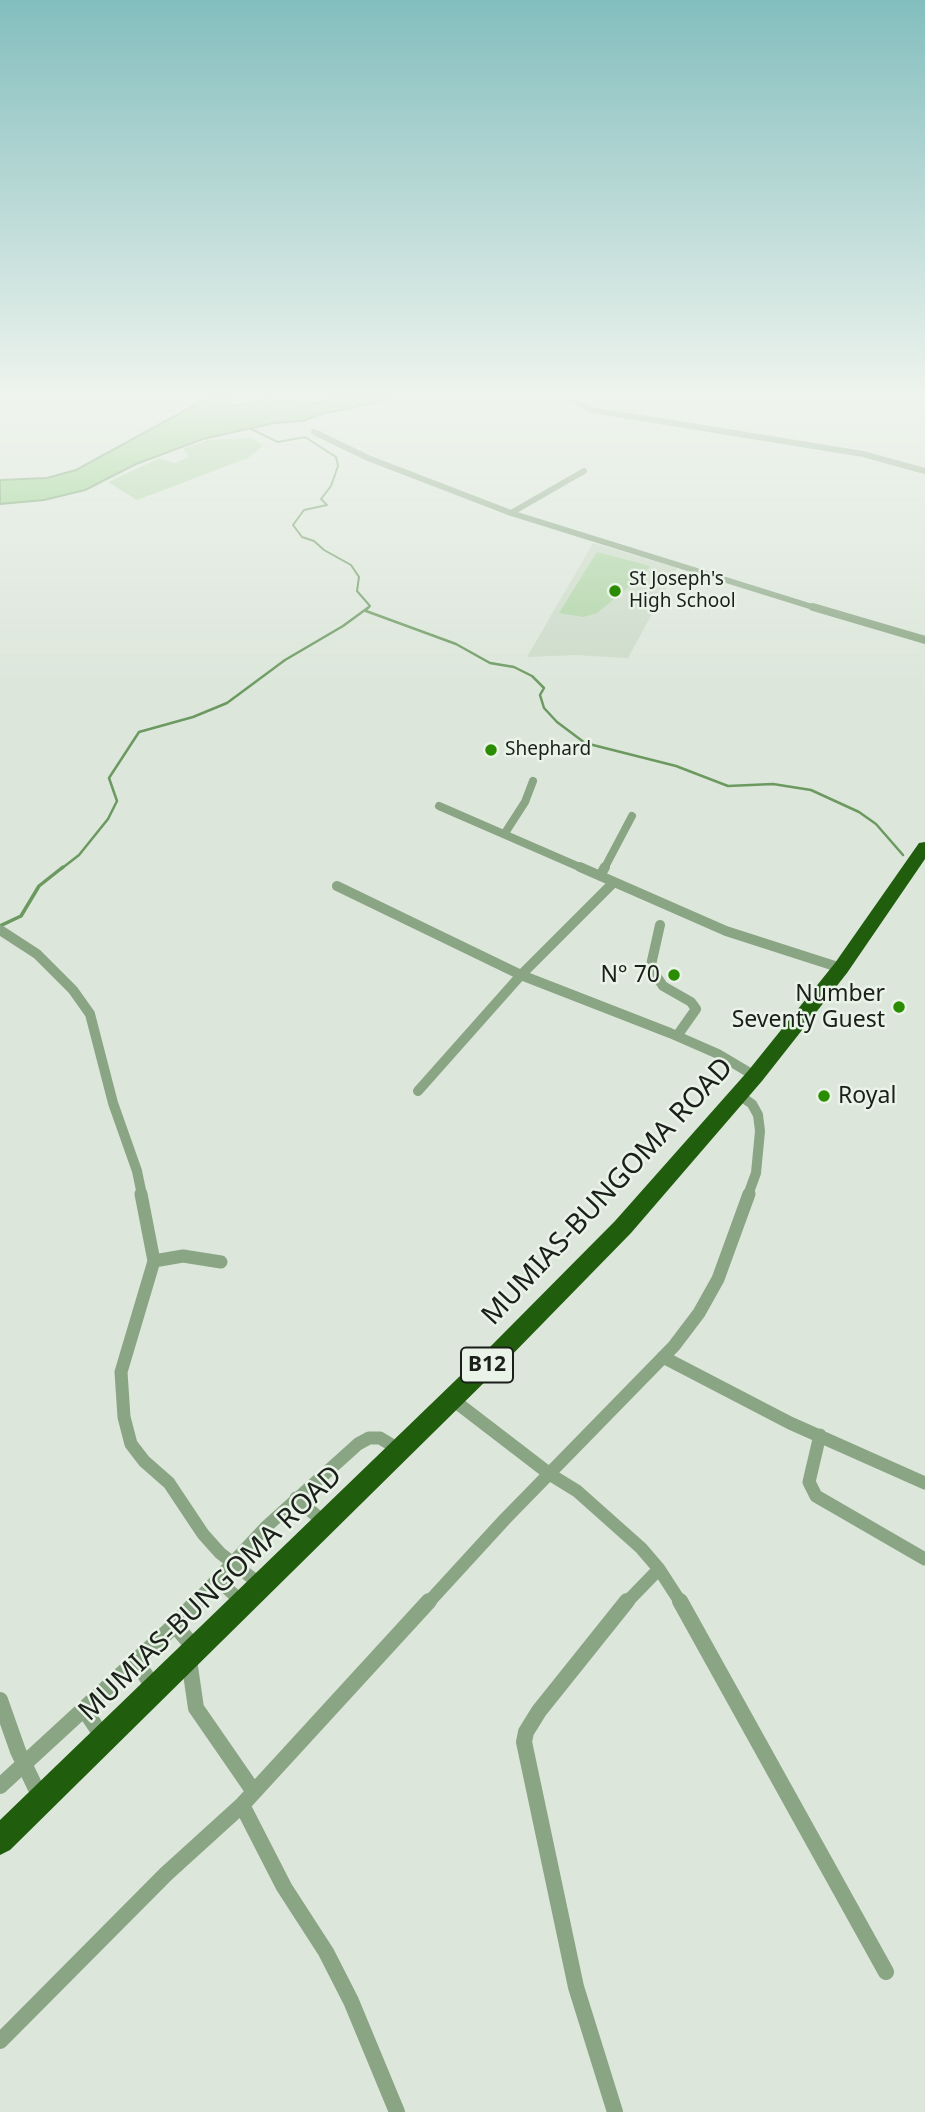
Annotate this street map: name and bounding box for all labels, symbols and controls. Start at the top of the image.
place label: St Joseph's High School [629,569,736,613]
marker: St Joseph's High School [607,583,623,599]
place label: Shephard [505,739,591,761]
marker: Shephard [483,742,499,758]
place label: N° 70 [600,961,660,989]
marker: N° 70 [666,967,682,983]
place label: Number Seventy Guest [732,980,885,1034]
marker: Number Seventy Guest [891,999,907,1015]
street label: MUMIAS-BUNGOMA ROAD [475,1052,741,1332]
place label: Royal [838,1082,896,1110]
marker: Royal [816,1088,832,1104]
road number: B12 [461,1348,513,1382]
street label: MUMIAS-BUNGOMA ROAD [72,1459,350,1729]

